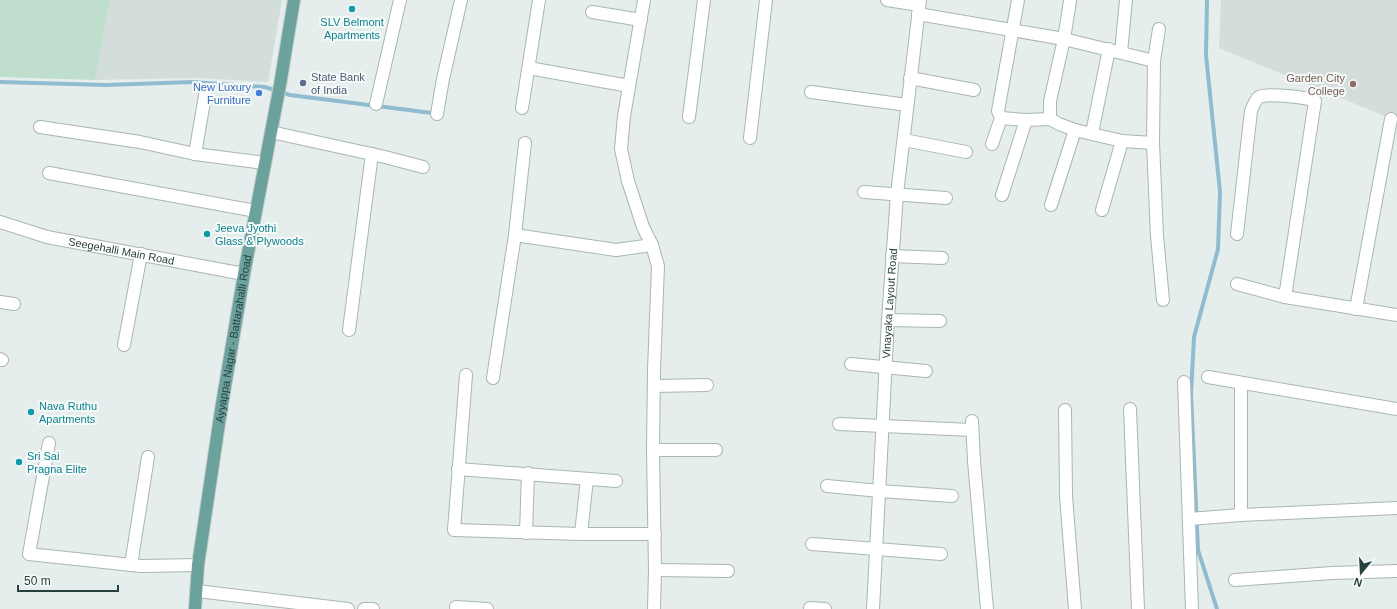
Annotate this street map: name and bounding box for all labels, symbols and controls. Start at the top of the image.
marker: SLV Belmont Apartments [347,4,357,14]
place label: SLV Belmont Apartments [320,16,384,41]
place label: State Bank of India [311,71,365,96]
place label: Garden City College [1286,72,1345,97]
marker: State Bank of India [298,78,308,88]
marker: Garden City College [1348,79,1358,89]
place label: New Luxury Furniture [193,81,251,106]
marker: New Luxury Furniture [254,88,264,98]
place label: Jeeva Jyothi Glass & Plywoods [215,222,304,247]
marker: Jeeva Jyothi Glass & Plywoods [202,229,212,239]
street label: Seegehalli Main Road [67,235,175,267]
street label: Vinayaka Layout Road [880,248,899,359]
street label: Ayyappa Nagar - Battarahalli Road [213,254,254,424]
place label: Nava Ruthu Apartments [39,400,97,425]
marker: Nava Ruthu Apartments [26,407,36,417]
place label: Sri Sai Pragna Elite [27,450,87,475]
marker: Sri Sai Pragna Elite [14,457,24,467]
north arrow [1341,553,1381,593]
scale bar [18,567,118,593]
text: 50 m [24,574,51,588]
text: N [1352,576,1364,589]

